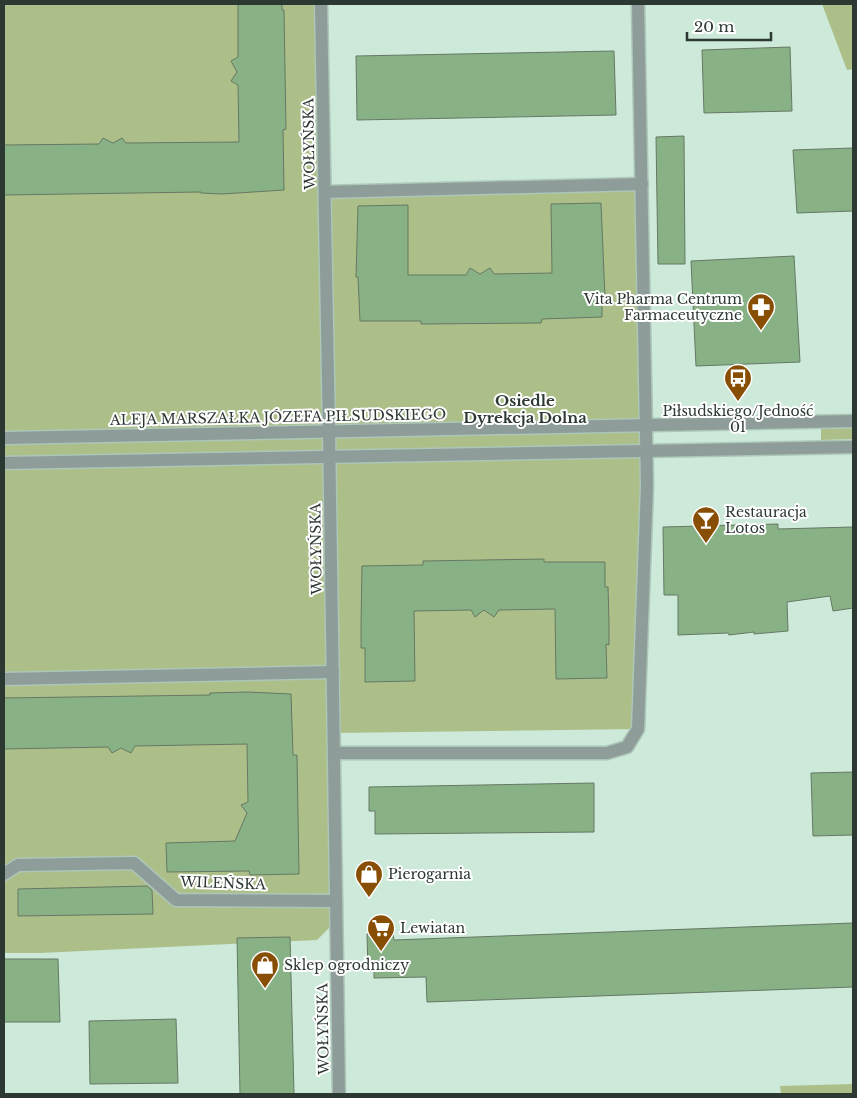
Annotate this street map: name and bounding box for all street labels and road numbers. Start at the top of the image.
street label: WOŁYŃSKA [298,98,319,191]
street label: ALEJA MARSZAŁKA JÓZEFA PIŁSUDSKIEGO [109,405,446,429]
street label: WOŁYŃSKA [305,503,326,596]
street label: WILEŃSKA [179,871,266,894]
street label: WOŁYŃSKA [312,983,333,1076]

